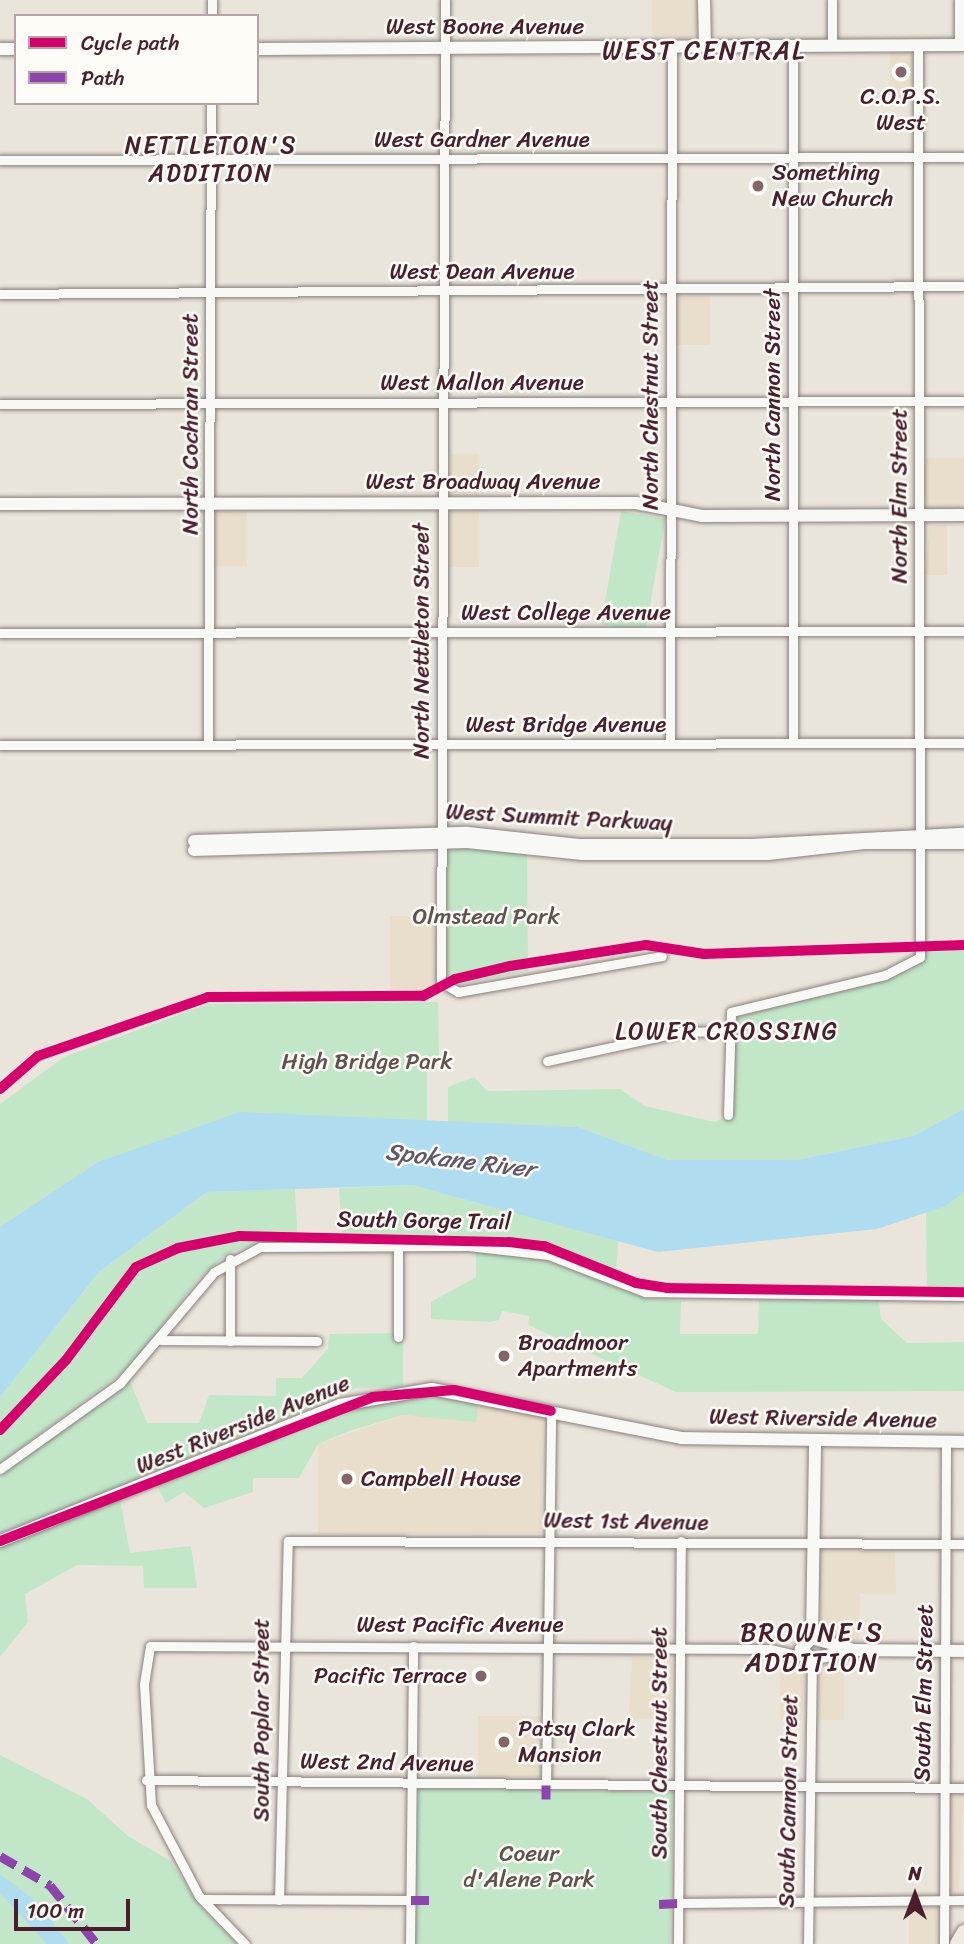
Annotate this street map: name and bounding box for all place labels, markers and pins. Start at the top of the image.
marker: C.O.P.S. West [893,64,909,80]
place label: C.O.P.S. West [860,83,942,137]
place label: Something New Church [772,159,893,213]
marker: Something New Church [750,178,766,194]
place label: Broadmoor Apartments [518,1329,637,1383]
marker: Broadmoor Apartments [496,1348,512,1364]
place label: Campbell House [361,1465,522,1493]
marker: Campbell House [339,1471,355,1487]
place label: Pacific Terrace [314,1662,467,1690]
marker: Pacific Terrace [473,1668,489,1684]
place label: Patsy Clark Mansion [518,1715,636,1769]
marker: Patsy Clark Mansion [496,1734,512,1750]

